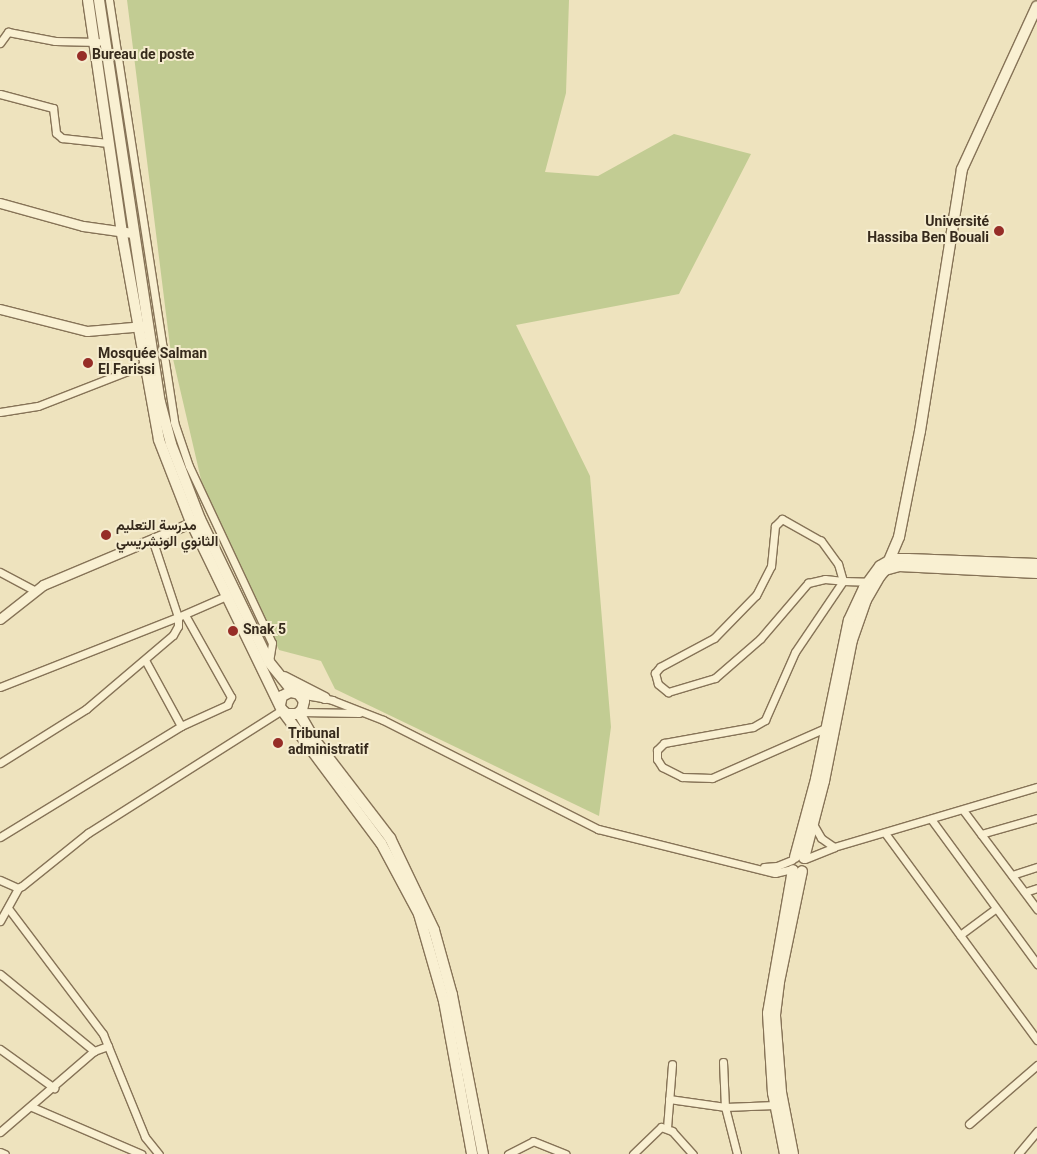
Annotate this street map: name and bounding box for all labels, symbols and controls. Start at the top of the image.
place label: Bureau de poste [92,48,194,64]
marker: Bureau de poste [76,50,88,62]
place label: Université Hassiba Ben Bouali [867,215,989,248]
marker: Université Hassiba Ben Bouali [993,225,1005,237]
place label: Mosquée Salman El Farissi [98,347,207,380]
marker: Mosquée Salman El Farissi [82,357,94,369]
place label: مدرسة التعليم الثانوي الونشريسي [116,519,218,552]
marker: مدرسة التعليم الثانوي الونشريسي [100,529,112,541]
place label: Snak 5 [243,623,286,639]
marker: Snak 5 [227,625,239,637]
place label: Tribunal administratif [288,727,368,760]
marker: Tribunal administratif [272,737,284,749]

